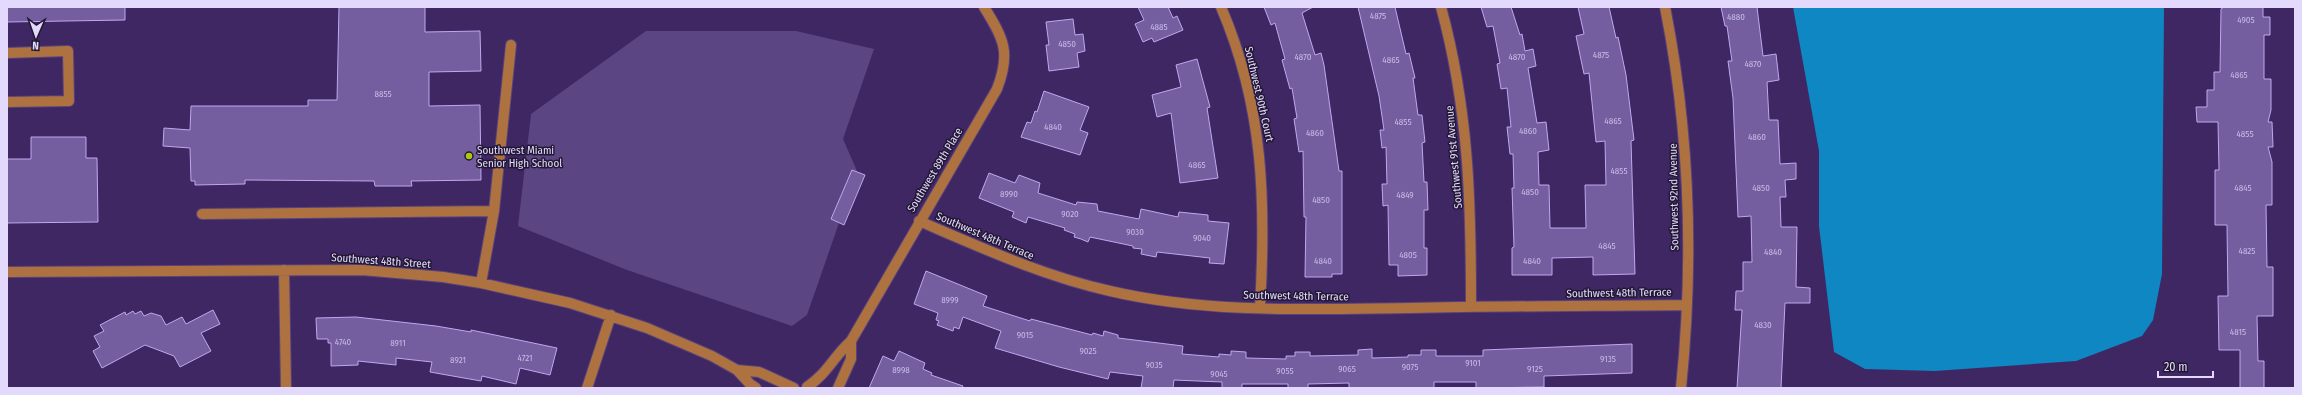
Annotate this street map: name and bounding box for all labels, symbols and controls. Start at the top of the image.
house number: 4875 [1370,11,1386,21]
house number: 4880 [1727,12,1745,22]
house number: 4905 [2237,15,2255,25]
north arrow [16,16,56,56]
house number: 4885 [1150,22,1168,32]
text: N [32,39,39,52]
house number: 4850 [1058,39,1076,49]
street label: Southwest 90th Court [1242,45,1276,143]
house number: 4875 [1593,50,1609,60]
house number: 4870 [1295,52,1312,62]
house number: 4870 [1509,52,1526,62]
house number: 4865 [1382,55,1400,65]
house number: 4870 [1745,59,1762,69]
house number: 4865 [2230,70,2248,80]
house number: 8855 [374,89,392,99]
street label: Southwest 91st Avenue [1443,105,1465,209]
house number: 4865 [1604,116,1622,126]
house number: 4855 [1394,117,1412,127]
house number: 4840 [1044,122,1062,132]
street label: Southwest 89th Place [905,125,965,215]
house number: 4860 [1519,126,1537,136]
house number: 4860 [1306,128,1324,138]
house number: 4855 [2236,129,2254,139]
house number: 4860 [1748,132,1766,142]
street label: Southwest 92nd Avenue [1667,143,1681,251]
place label: Southwest Miami Senior High School [477,144,562,170]
marker: Southwest Miami Senior High School [464,151,474,161]
house number: 4865 [1188,160,1206,170]
house number: 4855 [1610,166,1628,176]
house number: 4850 [1752,183,1770,193]
house number: 4845 [2234,183,2252,193]
house number: 4850 [1521,187,1539,197]
house number: 8990 [1000,189,1018,199]
house number: 4849 [1396,190,1414,200]
house number: 4850 [1312,195,1330,205]
street label: Southwest 48th Terrace [934,209,1036,263]
house number: 9020 [1061,209,1079,219]
house number: 9030 [1126,227,1144,237]
house number: 9040 [1193,233,1211,243]
house number: 4845 [1598,241,1616,251]
house number: 4825 [2239,246,2255,256]
house number: 4840 [1764,247,1782,257]
house number: 4805 [1399,250,1417,260]
street label: Southwest 48th Street [331,251,432,271]
house number: 4840 [1314,256,1332,266]
house number: 4840 [1523,256,1541,266]
street label: Southwest 48th Terrace [1566,286,1672,300]
street label: Southwest 48th Terrace [1243,289,1349,303]
house number: 8999 [941,295,959,305]
house number: 4830 [1754,320,1772,330]
house number: 4815 [2230,327,2246,337]
house number: 9015 [1017,330,1033,340]
house number: 4740 [335,337,352,347]
house number: 8911 [390,338,406,348]
house number: 9025 [1079,346,1097,356]
house number: 4721 [517,353,533,363]
scale bar [2158,353,2213,379]
house number: 9135 [1600,354,1616,364]
house number: 8921 [450,355,466,365]
house number: 9101 [1465,358,1481,368]
house number: 9035 [1145,360,1163,370]
text: 20 m [2164,360,2188,374]
house number: 9075 [1402,362,1418,372]
house number: 9065 [1338,364,1356,374]
house number: 9125 [1527,364,1543,374]
house number: 8998 [892,365,910,375]
house number: 9055 [1276,366,1294,376]
house number: 9045 [1210,369,1228,379]

